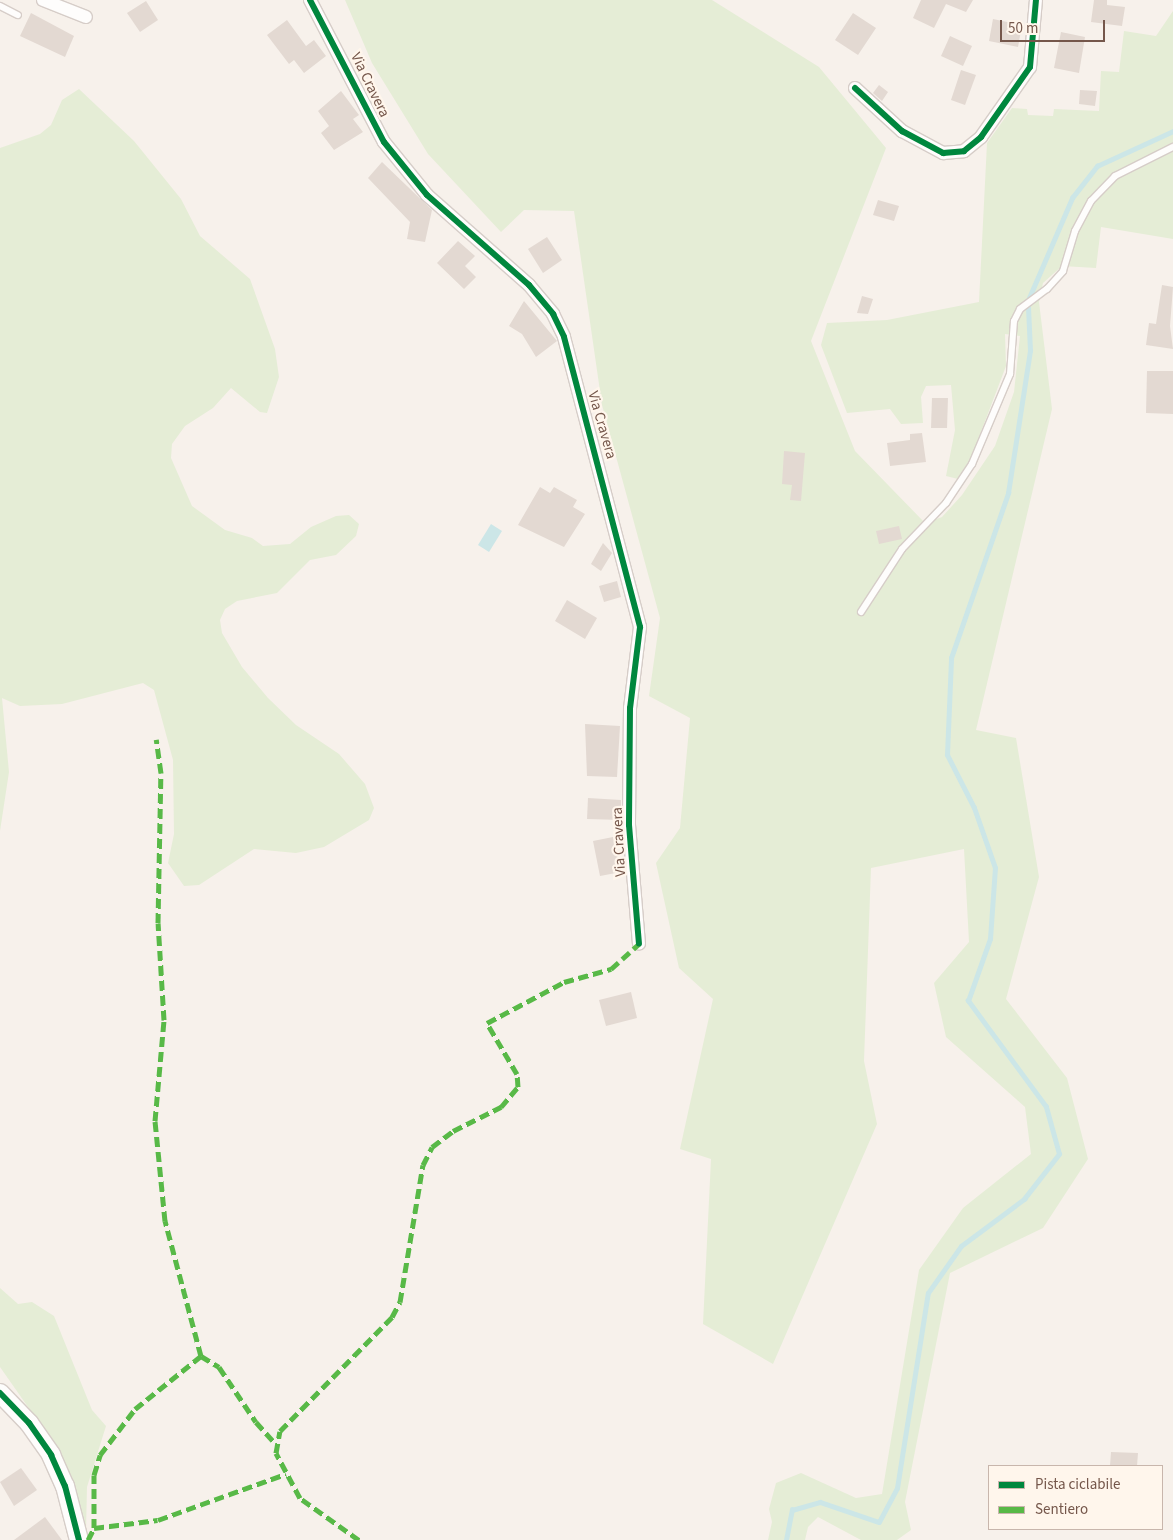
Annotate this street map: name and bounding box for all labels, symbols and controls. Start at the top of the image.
scale bar [1003,10,1108,42]
text: 50 m [1008,18,1038,39]
street label: Via Cravera [347,50,393,120]
street label: Via Cravera [584,389,620,461]
street label: Via Cravera [608,807,630,877]
legend [988,1465,1163,1530]
text: Pista ciclabile [1035,1474,1120,1495]
text: Sentiero [1035,1499,1088,1520]

